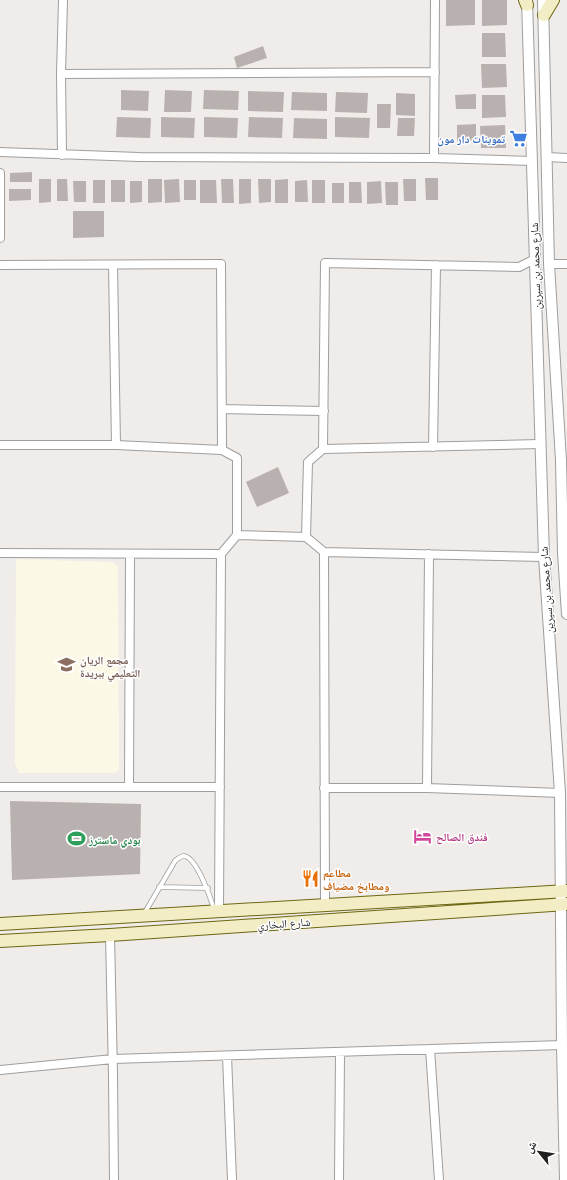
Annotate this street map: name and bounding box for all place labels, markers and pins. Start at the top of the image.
supermarket icon: تموينات دار مون [508,128,528,148]
place label: تموينات دار مون [437,131,505,147]
place label: مجمع الريان التعليمي ببريدة [80,652,140,681]
school or university icon: مجمع الريان التعليمي ببريدة [57,655,77,675]
hotel icon: فندق الصالح [413,826,433,846]
sports icon: بودي ماسترز [66,829,86,849]
place label: فندق الصالح [436,829,488,845]
place label: بودي ماسترز [88,832,141,848]
place label: مطاعم ومطابخ مضياف [323,865,389,894]
restaurant icon: مطاعم ومطابخ مضياف [300,868,320,888]

